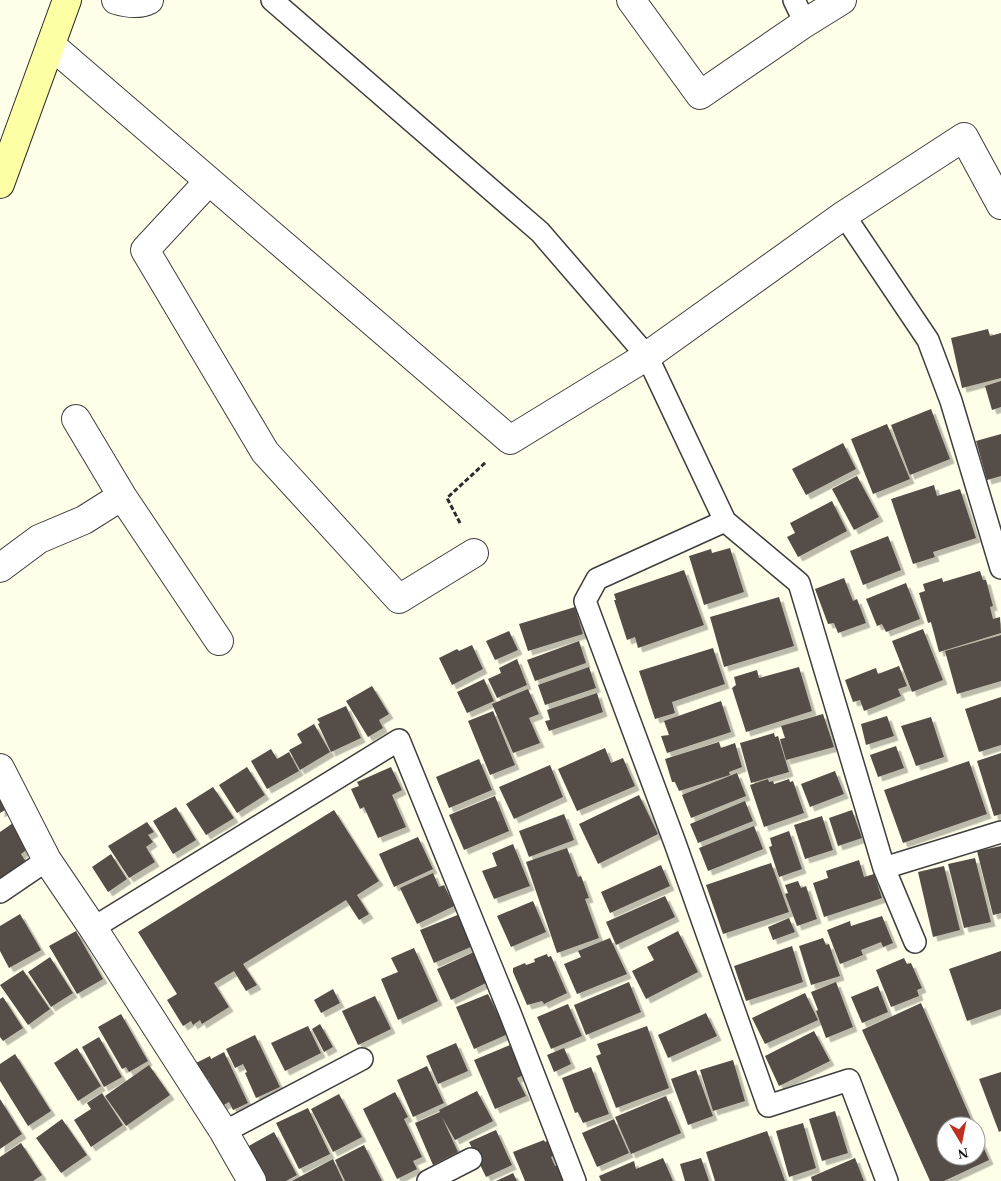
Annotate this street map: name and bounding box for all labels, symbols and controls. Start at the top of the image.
north arrow [936,1116,986,1166]
text: N [957,1145,969,1162]

